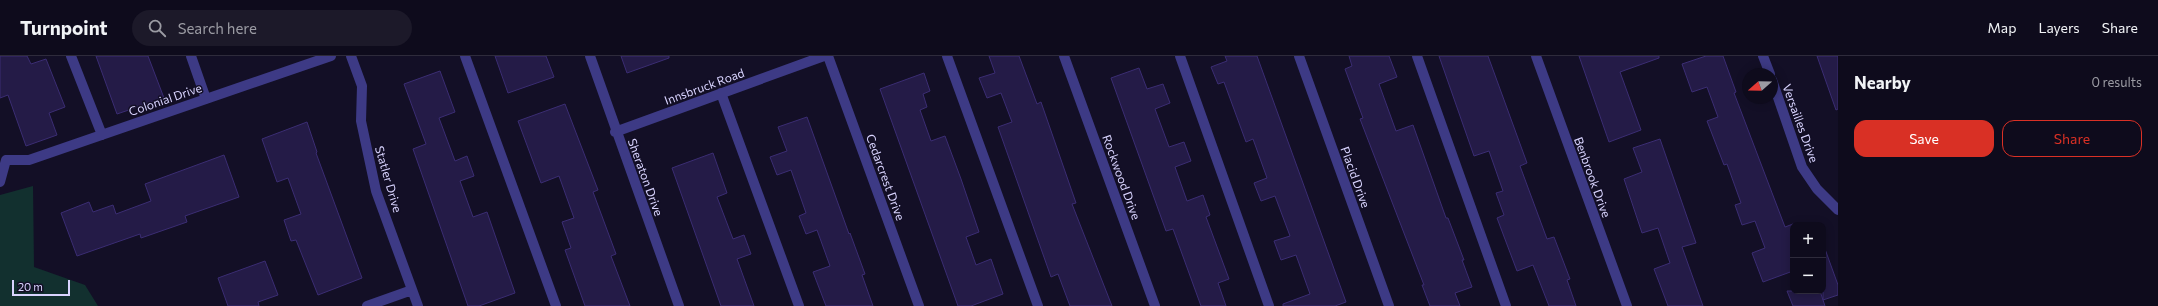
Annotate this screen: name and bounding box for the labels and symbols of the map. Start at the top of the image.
street label: Innsbruck Road [662,65,746,107]
north arrow [1742,68,1778,104]
street label: Colonial Drive [127,80,203,118]
street label: Versailles Drive [1780,82,1822,164]
street label: Cedarcrest Drive [864,132,908,222]
street label: Rockwood Drive [1100,133,1144,221]
street label: Benbrook Drive [1572,135,1614,219]
street label: Sheraton Drive [626,136,666,218]
street label: Statler Drive [373,144,405,214]
street label: Placid Drive [1338,144,1374,210]
scale bar [12,278,70,297]

